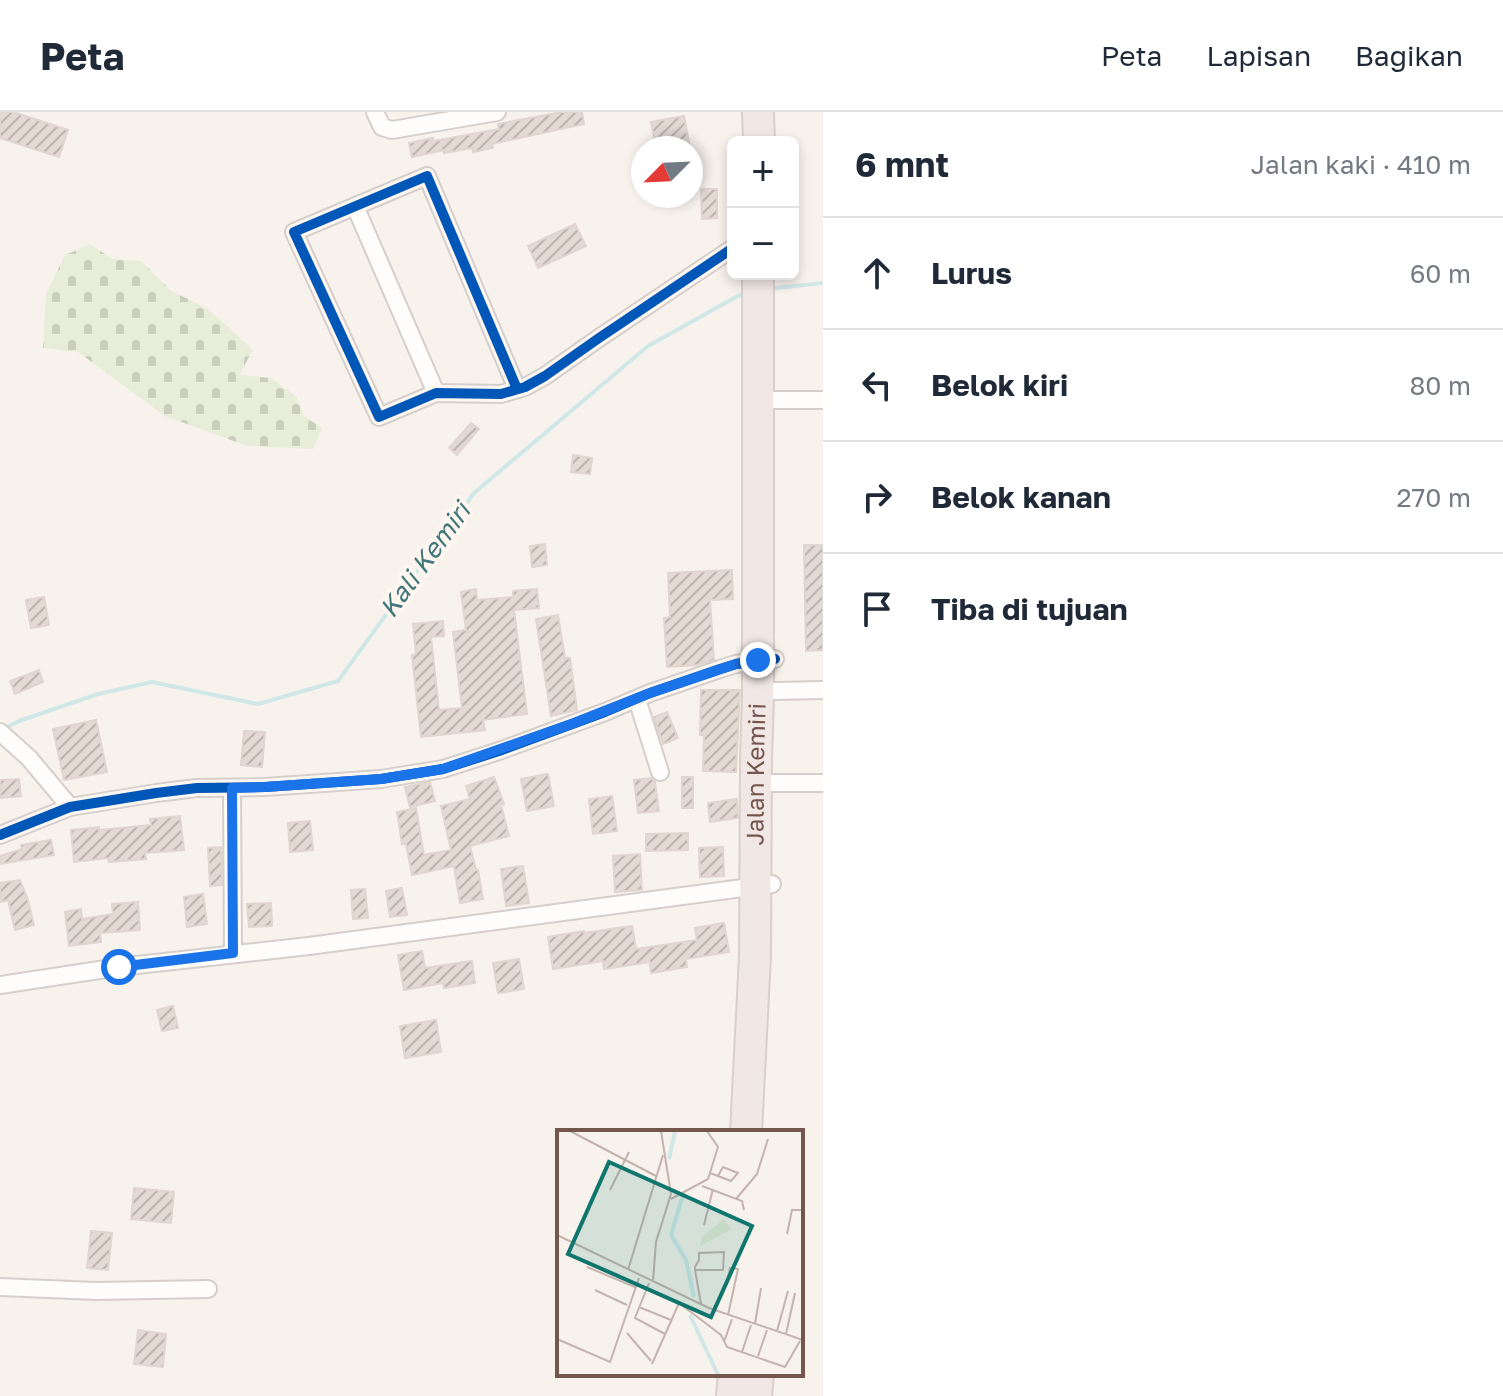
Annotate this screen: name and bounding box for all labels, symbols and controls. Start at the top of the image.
text: Peta [40,33,125,78]
text: Peta [1101,39,1162,72]
text: Lapisan [1206,39,1311,72]
text: Bagikan [1355,39,1463,72]
north arrow [631,136,703,208]
map controls [727,136,799,280]
button: + [727,136,799,208]
text: 6 mnt [855,144,949,184]
text: Jalan kaki · 410 m [1251,149,1471,180]
button: − [727,208,799,280]
icon: ahead [855,251,899,295]
text: Lurus [931,255,1012,291]
text: 60 m [1410,258,1471,289]
icon: left [855,363,899,407]
text: Belok kiri [931,367,1068,403]
text: 80 m [1410,370,1471,401]
icon: right [855,475,899,519]
text: Belok kanan [931,479,1111,515]
text: 270 m [1397,482,1471,513]
water label: Kali Kemiri [373,494,478,623]
icon: arrive [855,587,899,631]
text: Tiba di tujuan [931,591,1128,627]
route end [740,642,776,678]
street label: Jalan Kemiri [740,703,771,846]
route start [101,949,137,985]
inset map [557,1130,803,1376]

